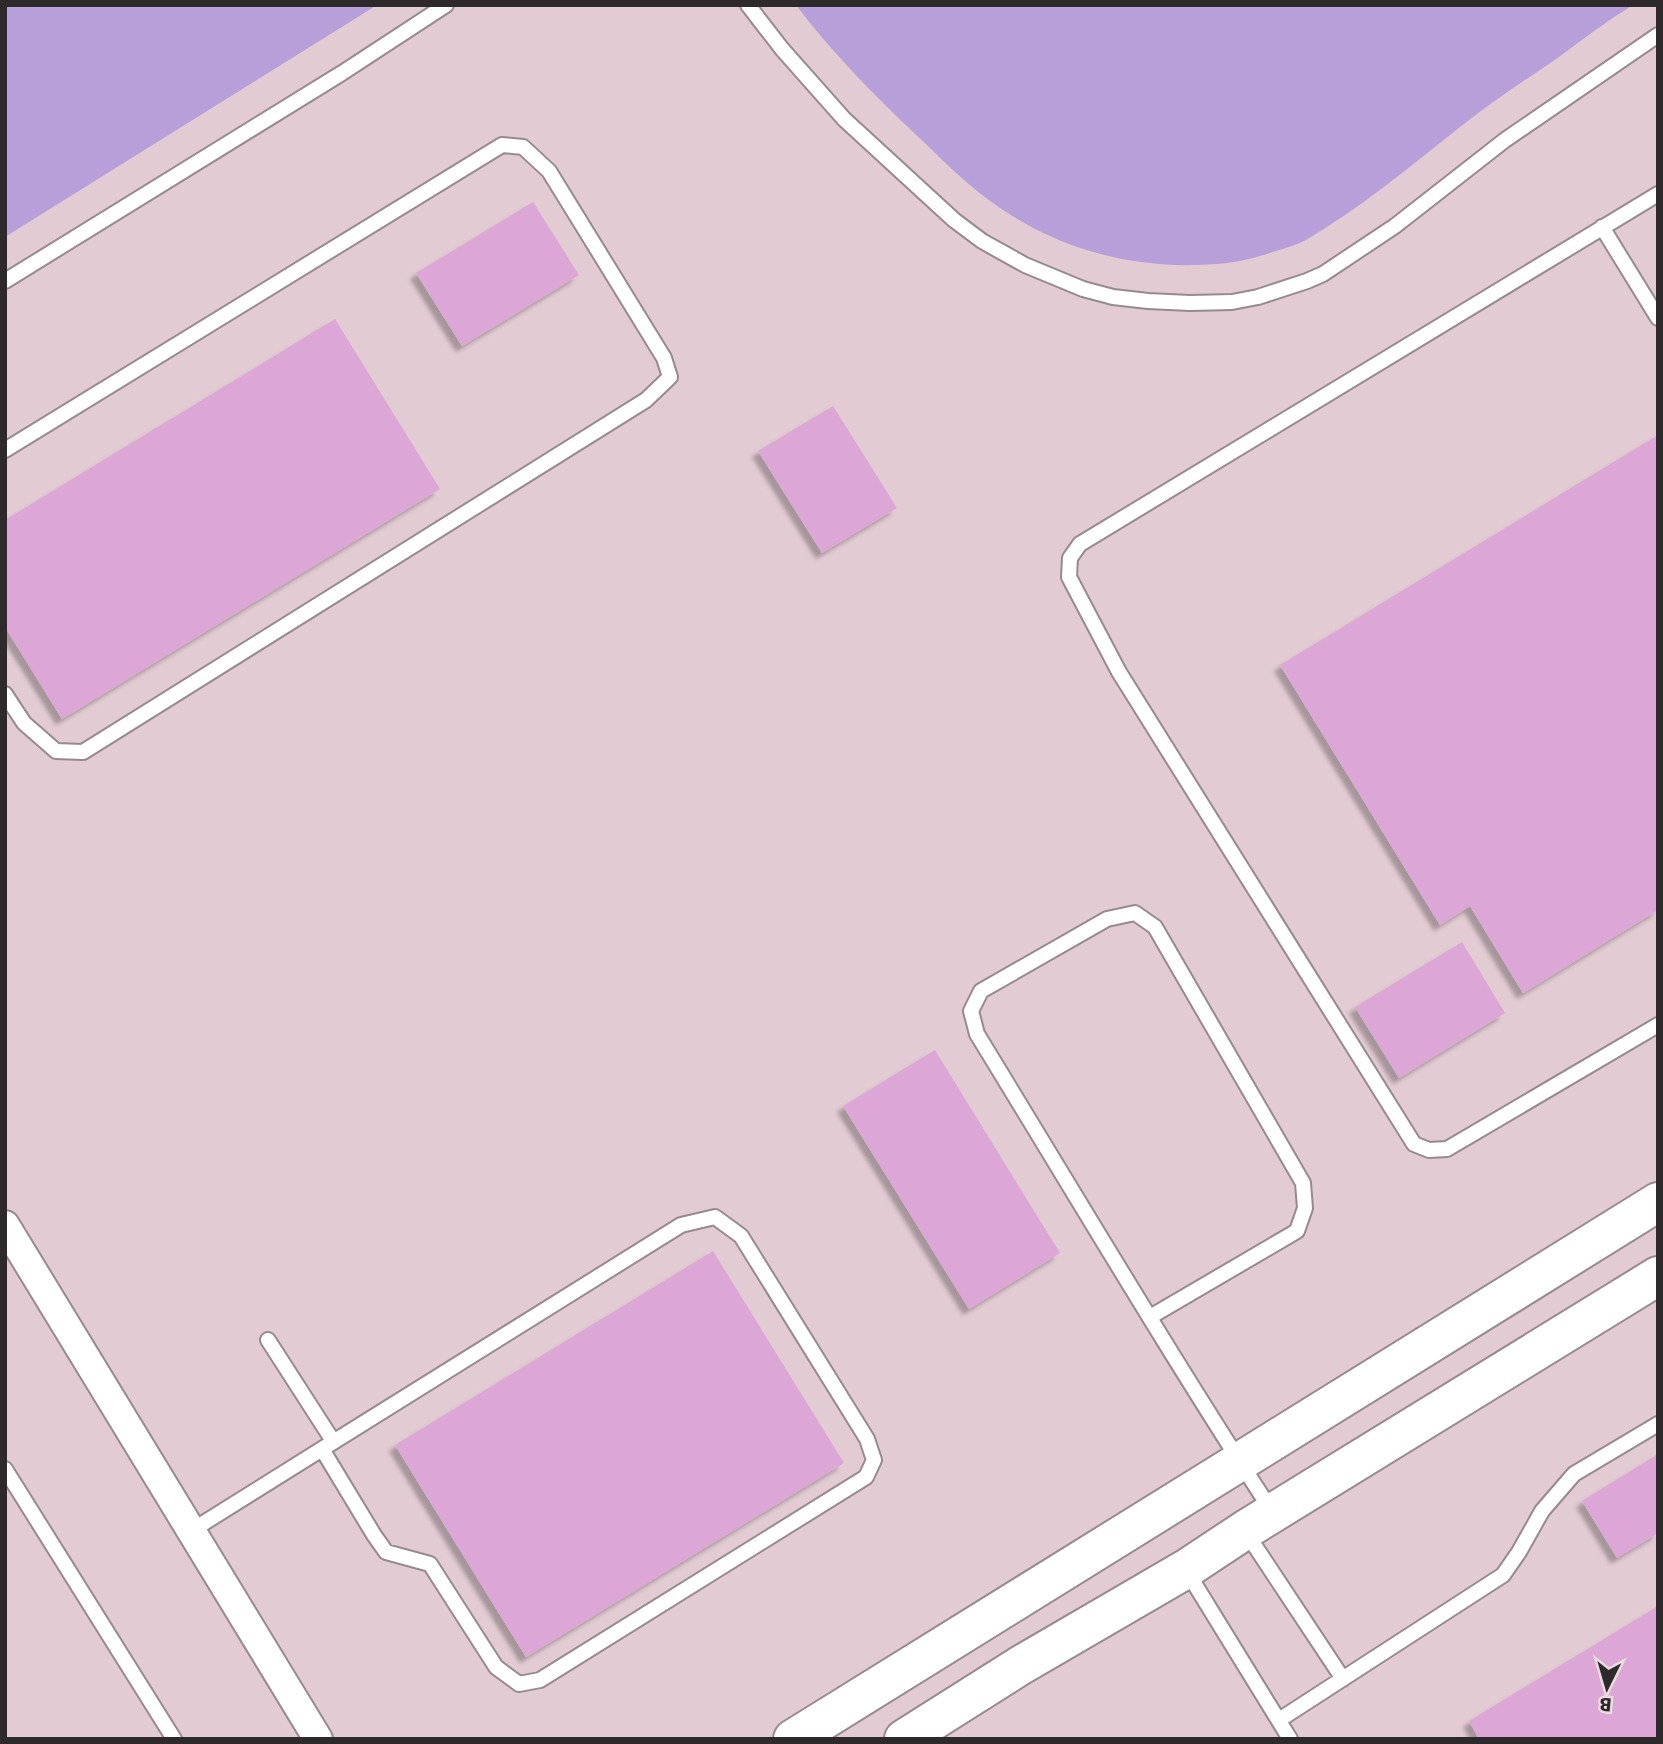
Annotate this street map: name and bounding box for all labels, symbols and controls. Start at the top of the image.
north arrow [1572,1653,1642,1723]
text: B [1598,1692,1612,1716]

